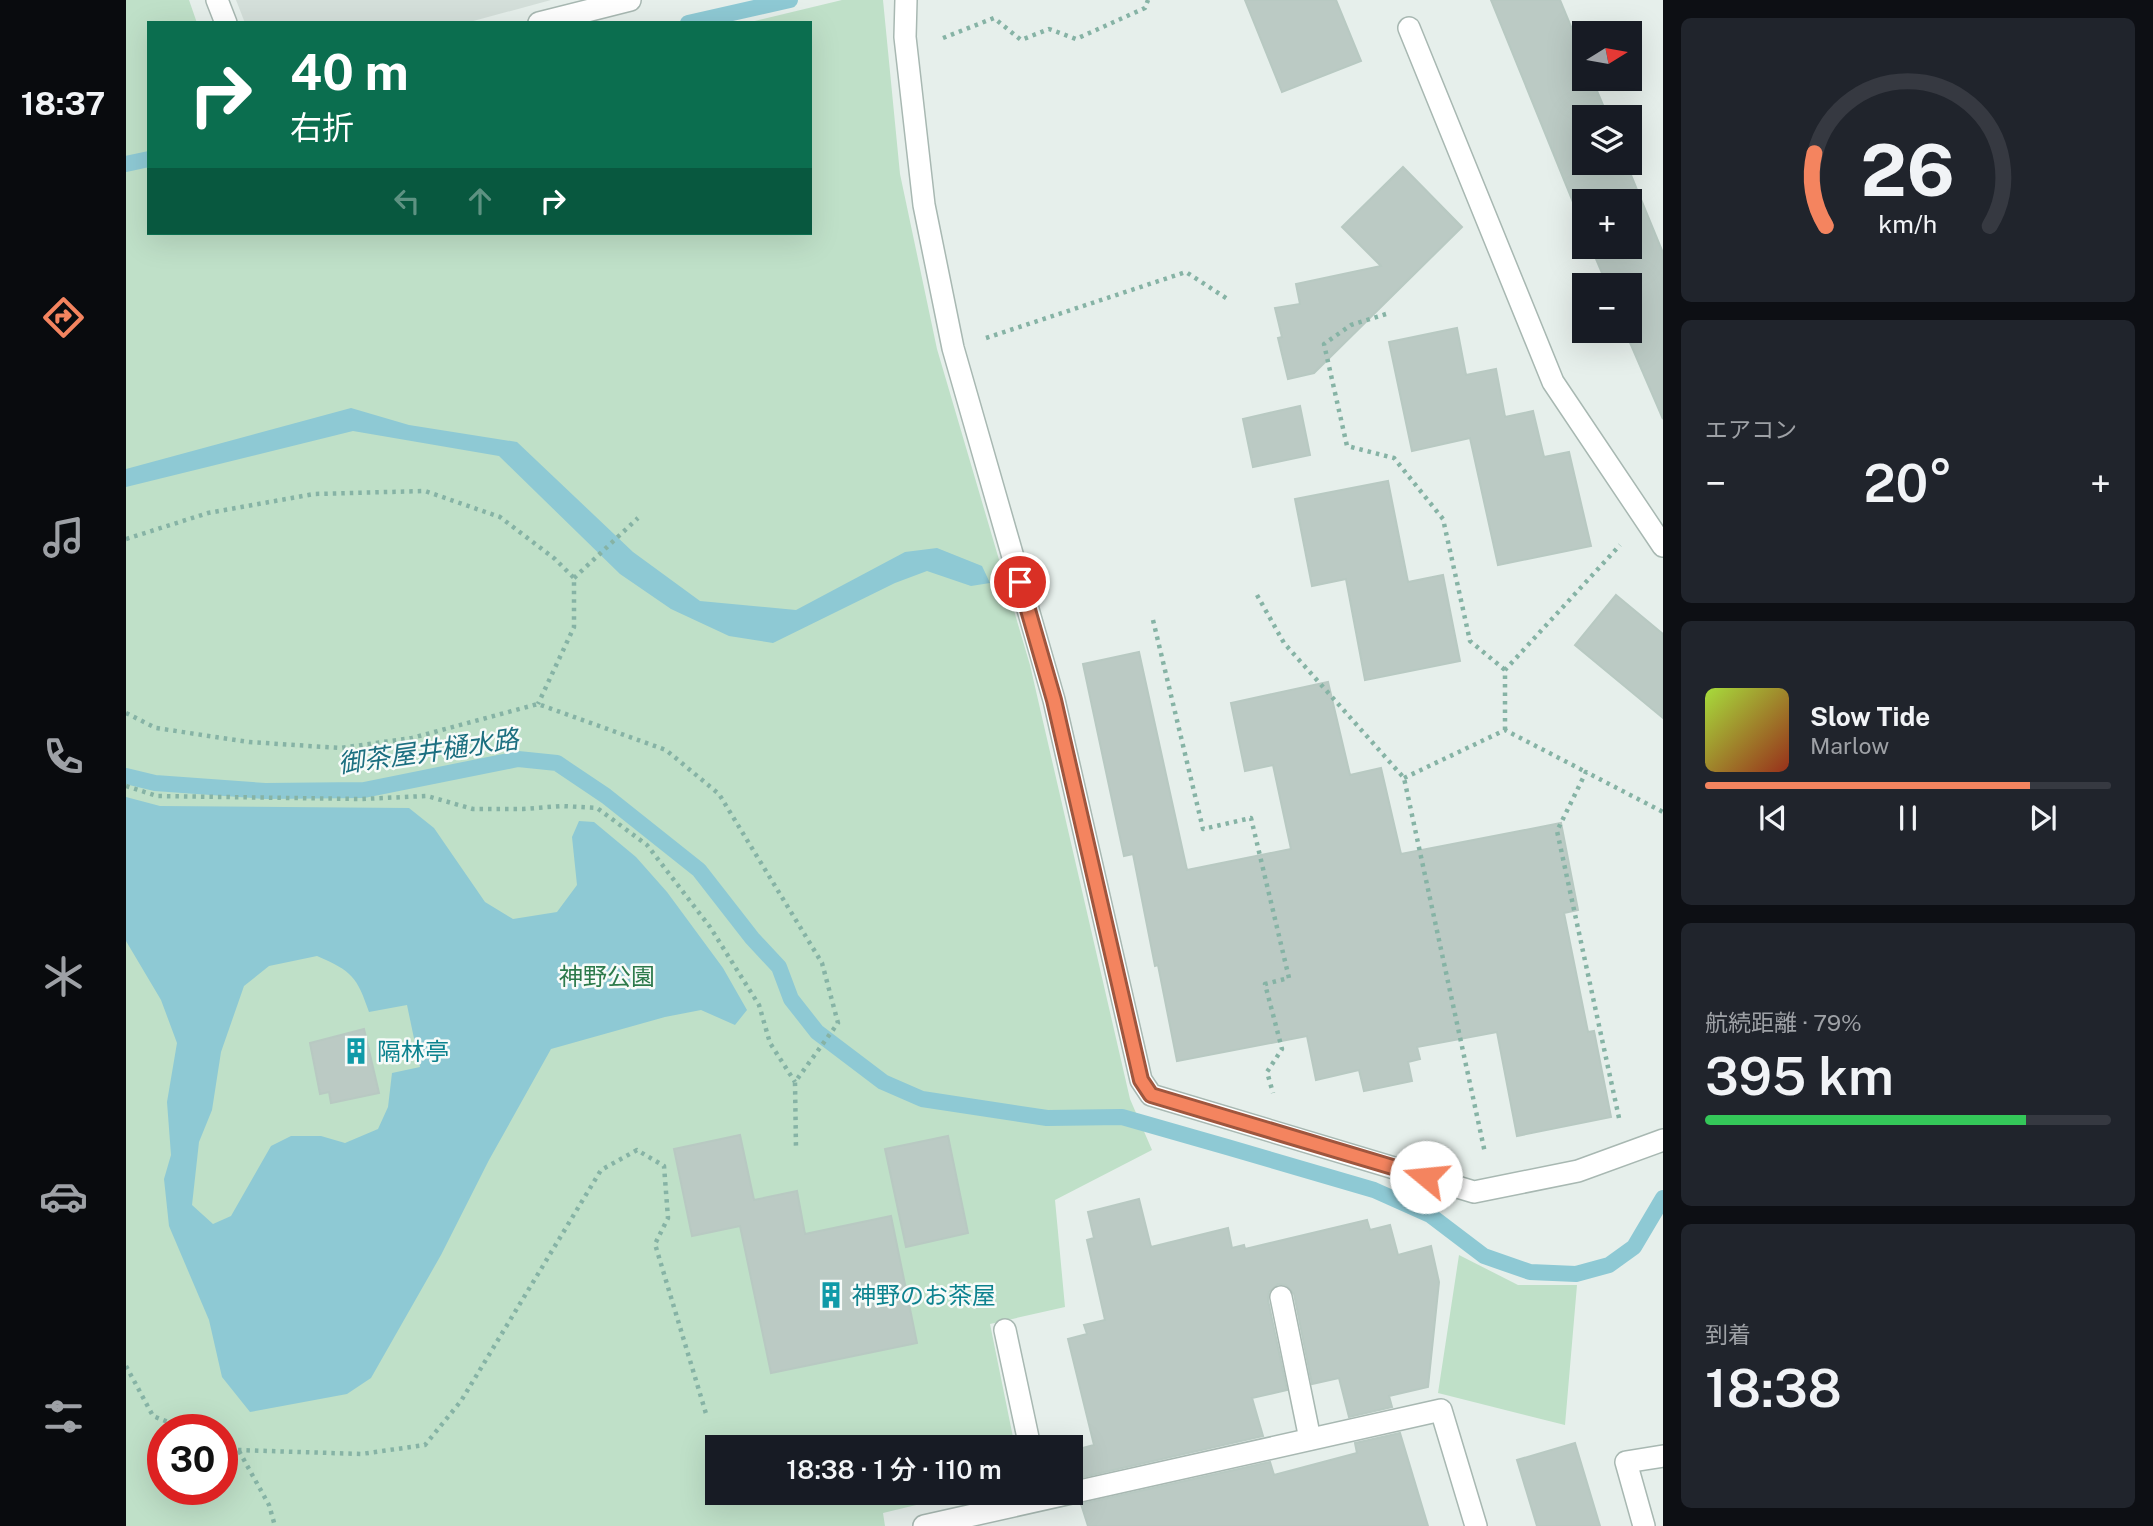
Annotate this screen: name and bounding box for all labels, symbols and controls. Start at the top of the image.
north arrow [1572,21,1642,91]
map controls [1572,21,1642,343]
text: 40 m [290,43,409,101]
icon: right [175,49,266,140]
text: 18:37 [21,85,105,122]
button: layers [1572,105,1642,175]
text: 右折 [290,109,354,146]
text: 26 [1861,127,1955,212]
icon: left [388,182,426,220]
icon: ahead [461,182,499,220]
icon: right [534,182,572,220]
button: + [1572,189,1642,259]
text: km/h [1879,209,1937,239]
button: − [1572,273,1642,343]
icon: directions [39,293,88,342]
text: エアコン [1705,416,1797,443]
text: 20° [1863,453,1953,514]
text: − [1705,461,1726,506]
text: + [2090,461,2111,506]
icon: music [39,513,88,562]
pin [990,552,1050,612]
icon: arrive [1001,563,1039,601]
text: Slow Tide [1810,701,1930,732]
water label: 御茶屋井樋水路 [336,723,522,779]
icon: phone [39,732,88,781]
text: Marlow [1810,732,1889,759]
icon: previous [1754,799,1792,837]
icon: pause [1889,799,1927,837]
icon: next [2024,799,2062,837]
icon: climate [39,952,88,1001]
park label: 神野公園 [559,962,655,990]
text: 航続距離 · 79% [1705,1009,1862,1036]
building icon: 隔林亭 [341,1036,371,1066]
place label: 隔林亭 [377,1037,449,1065]
text: 395 km [1705,1046,1894,1107]
position arrow [1389,1140,1463,1214]
icon: car [39,1172,88,1221]
building icon: 神野のお茶屋 [816,1280,846,1310]
place label: 神野のお茶屋 [852,1281,996,1309]
text: 到着 [1705,1321,1751,1348]
text: 18:38 [1705,1358,1842,1419]
icon: filters [39,1392,88,1441]
speed limit sign: 30 [147,1414,238,1505]
text: 18:38 · 1 分 · 110 m [786,1454,1002,1485]

